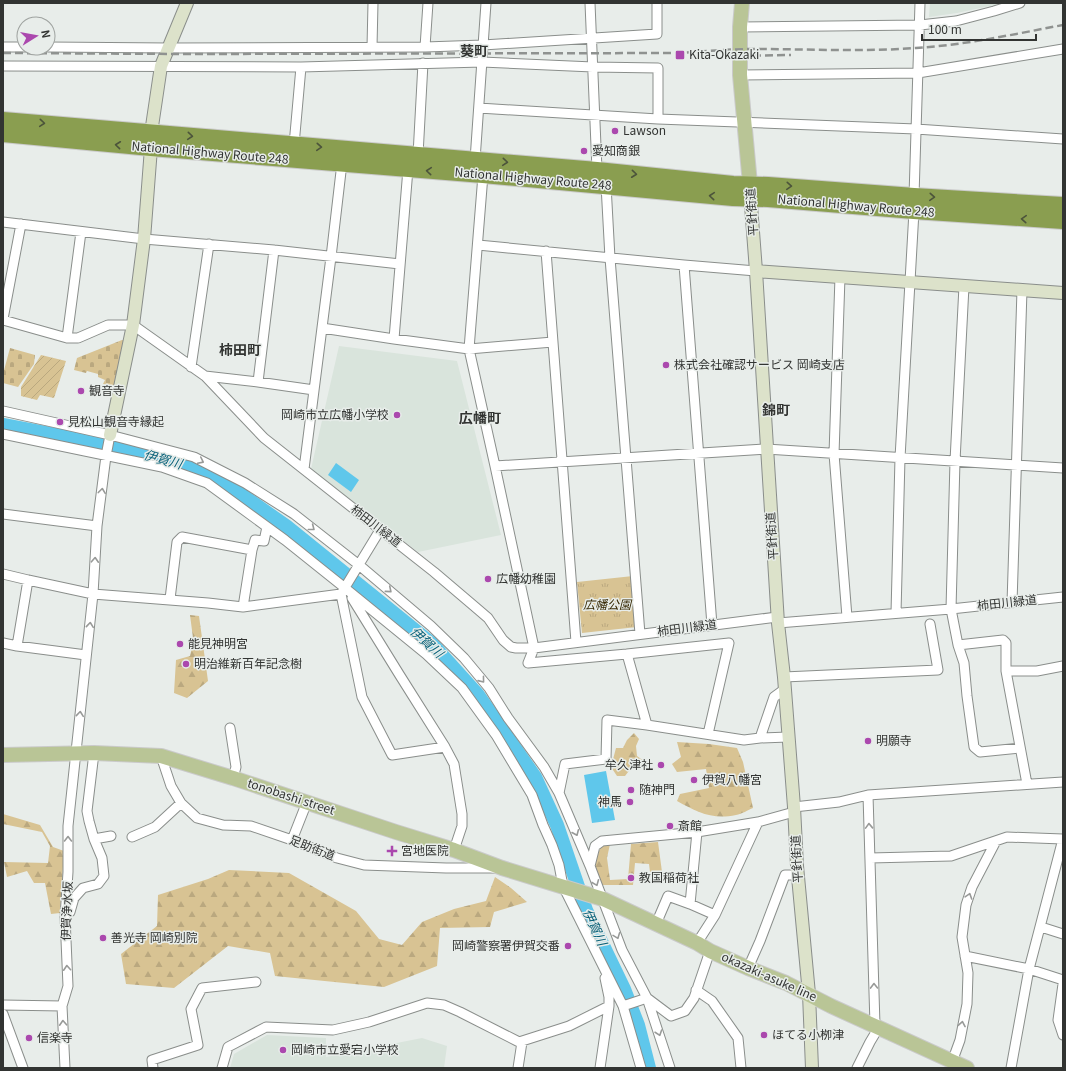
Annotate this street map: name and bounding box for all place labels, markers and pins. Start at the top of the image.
place label: Kita-Okazaki [689,45,759,62]
marker: Kita-Okazaki [674,49,686,61]
place label: Lawson [623,121,666,138]
marker: Lawson [610,126,620,136]
place label: 愛知商銀 [592,141,640,158]
marker: 愛知商銀 [579,146,589,156]
place label: 株式会社確認サービス 岡崎支店 [674,355,845,372]
marker: 株式会社確認サービス 岡崎支店 [661,360,671,370]
place label: 観音寺 [89,381,125,398]
marker: 観音寺 [76,386,86,396]
place label: 岡崎市立広幡小学校 [281,405,389,422]
marker: 岡崎市立広幡小学校 [392,410,402,420]
place label: 見松山観音寺縁起 [68,412,164,429]
marker: 見松山観音寺縁起 [55,417,65,427]
place label: 広幡幼稚園 [496,569,556,586]
marker: 広幡幼稚園 [483,574,493,584]
place label: 能見神明宮 [188,634,248,651]
marker: 能見神明宮 [175,639,185,649]
place label: 明治維新百年記念樹 [194,654,302,671]
marker: 明治維新百年記念樹 [181,659,191,669]
place label: 明願寺 [876,731,912,748]
marker: 明願寺 [863,736,873,746]
place label: 牟久津社 [605,755,653,772]
marker: 牟久津社 [656,760,666,770]
place label: 伊賀八幡宮 [702,770,762,787]
marker: 伊賀八幡宮 [689,775,699,785]
place label: 随神門 [639,780,675,797]
marker: 随神門 [626,785,636,795]
place label: 神馬 [598,792,622,809]
marker: 神馬 [625,797,635,807]
place label: 斎館 [678,816,702,833]
marker: 斎館 [665,821,675,831]
place label: 宮地医院 [401,841,449,858]
marker: 宮地医院 [386,845,398,857]
place label: 教国稲荷社 [639,868,699,885]
marker: 教国稲荷社 [626,873,636,883]
place label: 善光寺 岡崎別院 [111,928,198,945]
marker: 善光寺 岡崎別院 [98,933,108,943]
place label: 岡崎警察署伊賀交番 [452,936,560,953]
marker: 岡崎警察署伊賀交番 [563,941,573,951]
place label: ほてる小栁津 [772,1025,844,1042]
place label: 信楽寺 [37,1028,73,1045]
marker: ほてる小栁津 [759,1030,769,1040]
marker: 信楽寺 [24,1033,34,1043]
place label: 岡崎市立愛宕小学校 [291,1040,399,1057]
marker: 岡崎市立愛宕小学校 [278,1045,288,1055]

